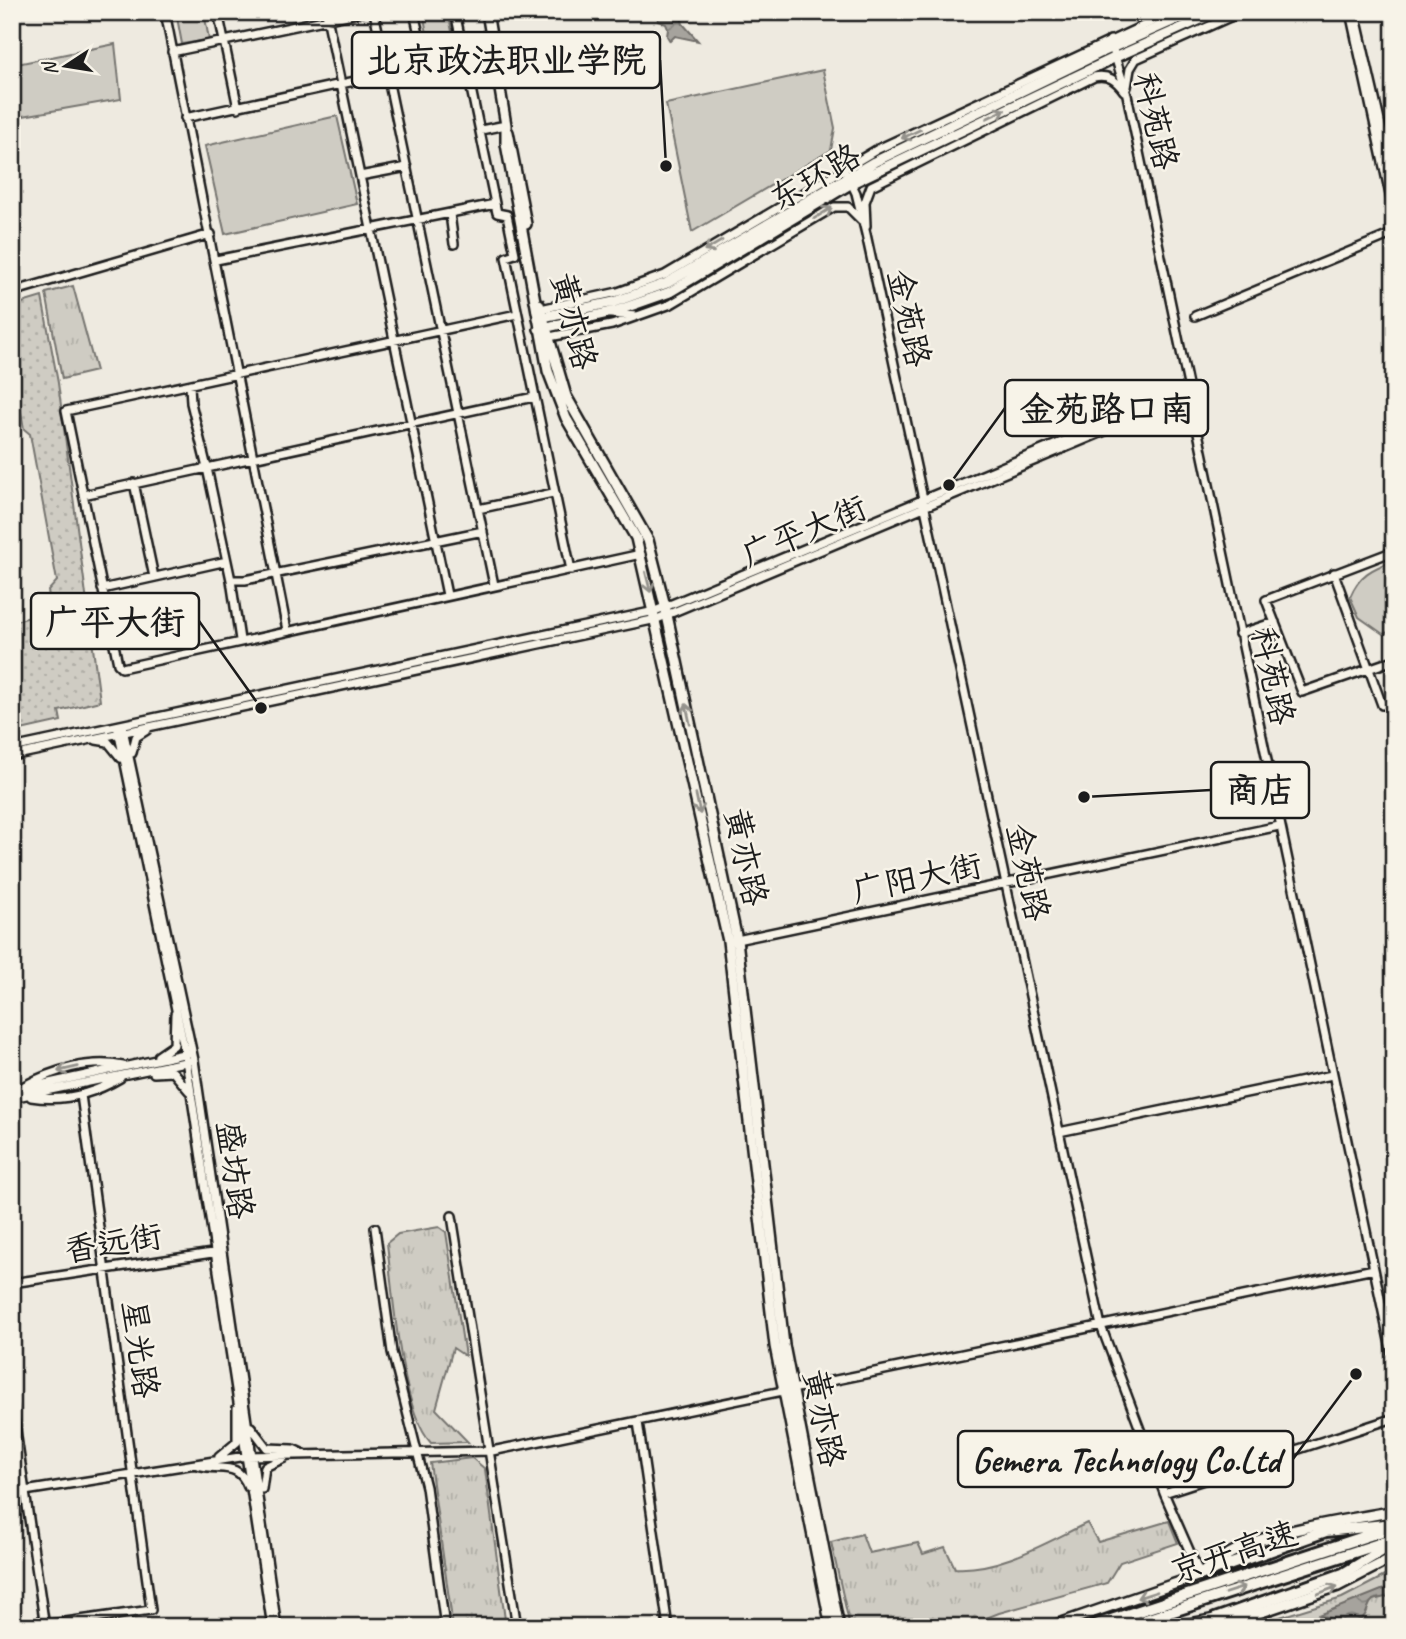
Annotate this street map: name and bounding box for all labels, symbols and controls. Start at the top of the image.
north arrow [32,32,102,102]
callout: 北京政法职业学院 [352,32,660,88]
text: 北京政法职业学院 [366,38,646,83]
text: N [37,58,63,78]
street label: 科苑路 [1124,68,1188,174]
one-way arrow [985,107,1006,121]
one-way arrow [901,127,922,141]
street label: 东环路 [762,134,868,220]
one-way arrow [813,206,832,221]
one-way arrow [703,239,723,253]
street label: 金苑路 [878,265,940,371]
street label: 黄亦路 [542,268,606,374]
callout: 金苑路口南 [1005,380,1208,436]
text: 金苑路口南 [1019,387,1195,432]
street label: 广平大街 [735,486,873,576]
one-way arrow [642,570,655,593]
callout: 广平大街 [31,593,199,649]
text: 广平大街 [45,600,185,645]
street label: 科苑路 [1242,623,1304,729]
one-way arrow [681,703,695,726]
callout: 商店 [1211,762,1309,818]
text: 商店 [1225,768,1295,813]
one-way arrow [691,792,705,815]
street label: 黄亦路 [715,804,777,910]
street label: 金苑路 [997,819,1059,925]
street label: 广阳大街 [848,844,986,912]
one-way arrow [57,1063,80,1076]
street label: 盛坊路 [207,1118,263,1222]
street label: 香远街 [61,1215,165,1271]
street label: 星光路 [112,1297,168,1401]
street label: 黄亦路 [794,1365,854,1471]
callout: Gemera Technology Co.Ltd [958,1431,1293,1487]
text: Gemera Technology Co.Ltd [972,1438,1286,1483]
street label: 京开高速 [1165,1512,1303,1592]
one-way arrow [1316,1582,1338,1595]
one-way arrow [1224,1583,1246,1596]
one-way arrow [1136,1589,1158,1602]

